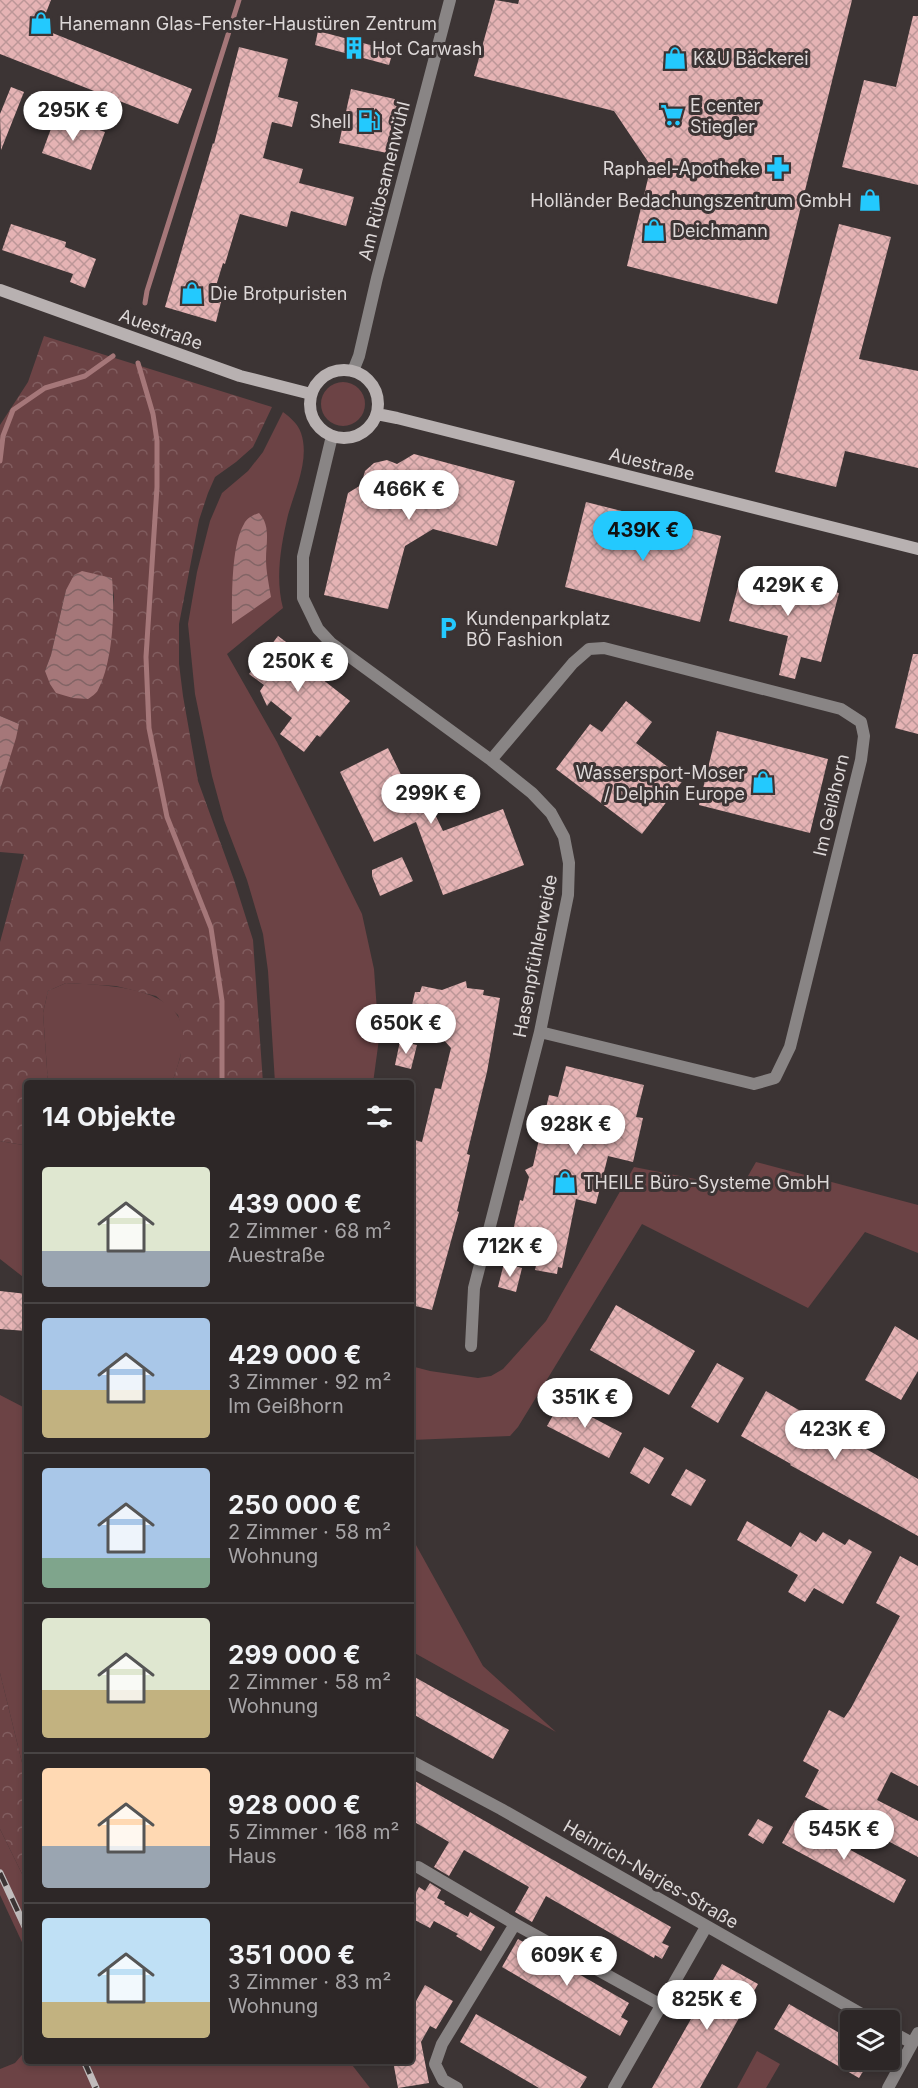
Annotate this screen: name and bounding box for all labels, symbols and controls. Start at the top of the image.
shop icon: Hanemann Glas-Fenster-Haustüren Zentrum [28,10,54,36]
place label: Hanemann Glas-Fenster-Haustüren Zentrum [59,13,437,34]
building icon: Hot Carwash [341,35,367,61]
place label: Hot Carwash [372,38,482,59]
shop icon: K&U Bäckerei [662,45,688,71]
place label: K&U Bäckerei [693,48,809,69]
pin: 295K € [24,91,122,142]
place label: E center Stiegler [690,95,761,137]
text: 295K € [37,98,109,122]
street label: Am Rübsamenwühl [354,99,414,263]
supermarket icon: E center Stiegler [659,102,685,128]
fuel station icon: Shell [356,108,382,134]
place label: Shell [310,111,351,132]
pharmacy icon: Raphael-Apotheke [765,155,791,181]
place label: Raphael-Apotheke [603,158,760,179]
shop icon: Holländer Bedachungszentrum GmbH [857,187,883,213]
place label: Holländer Bedachungszentrum GmbH [530,190,852,211]
shop icon: Deichmann [641,217,667,243]
place label: Deichmann [672,220,768,241]
shop icon: Die Brotpuristen [179,280,205,306]
place label: Die Brotpuristen [210,283,347,304]
street label: Auestraße [116,304,206,354]
street label: Auestraße [607,443,697,485]
pin: 466K € [360,470,458,521]
text: 466K € [373,477,445,501]
pin: 439K € [594,511,692,562]
text: 439K € [607,518,679,542]
pin: 429K € [739,566,837,617]
text: 429K € [752,573,824,597]
place label: Kundenparkplatz BÖ Fashion [466,608,610,650]
parking icon: Kundenparkplatz BÖ Fashion [435,615,461,641]
pin: 250K € [249,642,347,693]
text: 250K € [262,649,334,673]
street label: Im Geißhorn [809,752,853,858]
place label: Wassersport-Moser / Delphin Europe [576,762,745,804]
shop icon: Wassersport-Moser / Delphin Europe [750,769,776,795]
pin: 299K € [382,774,480,825]
text: 299K € [395,781,467,805]
street label: Hasenpfühlerweide [509,873,561,1039]
pin: 650K € [357,1004,455,1055]
text: 650K € [370,1011,442,1035]
icon: filters [363,1100,396,1133]
text: 14 Objekte [42,1101,176,1132]
pin: 928K € [527,1105,625,1156]
text: 928K € [540,1112,612,1136]
shop icon: THEILE Büro-Systeme GmbH [552,1169,578,1195]
place label: THEILE Büro-Systeme GmbH [583,1172,830,1193]
text: 439 000 € [228,1188,362,1219]
icon: home [90,1191,162,1263]
text: 2 Zimmer · 68 m² [228,1219,391,1243]
pin: 712K € [461,1227,559,1278]
text: 712K € [477,1234,543,1258]
text: Auestraße [228,1243,325,1267]
text: 429 000 € [228,1339,362,1370]
icon: home [90,1342,162,1414]
text: 3 Zimmer · 92 m² [228,1370,391,1394]
pin: 351K € [536,1378,634,1429]
text: 351K € [551,1385,619,1409]
text: Im Geißhorn [228,1394,344,1418]
pin: 423K € [786,1410,884,1461]
text: 423K € [799,1417,871,1441]
text: 250 000 € [228,1489,361,1520]
icon: home [90,1492,162,1564]
text: 2 Zimmer · 58 m² [228,1520,391,1544]
text: Wohnung [228,1544,318,1568]
text: 299 000 € [228,1639,361,1670]
icon: home [90,1642,162,1714]
text: 2 Zimmer · 58 m² [228,1670,391,1694]
text: Wohnung [228,1694,318,1718]
text: 928 000 € [228,1789,361,1820]
icon: home [90,1792,162,1864]
pin: 545K € [795,1810,893,1861]
street label: Heinrich-Narjes-Straße [560,1815,742,1933]
text: 545K € [808,1817,880,1841]
text: 5 Zimmer · 168 m² [228,1820,399,1844]
text: Haus [228,1844,276,1868]
pin: 609K € [518,1936,616,1987]
text: 351 000 € [228,1939,355,1970]
icon: home [90,1942,162,2014]
text: 609K € [531,1943,603,1967]
text: 3 Zimmer · 83 m² [228,1970,391,1994]
pin: 825K € [658,1980,756,2031]
text: 825K € [671,1987,743,2011]
text: Wohnung [228,1994,318,2018]
map controls [840,2010,900,2070]
button: layers [840,2010,900,2070]

